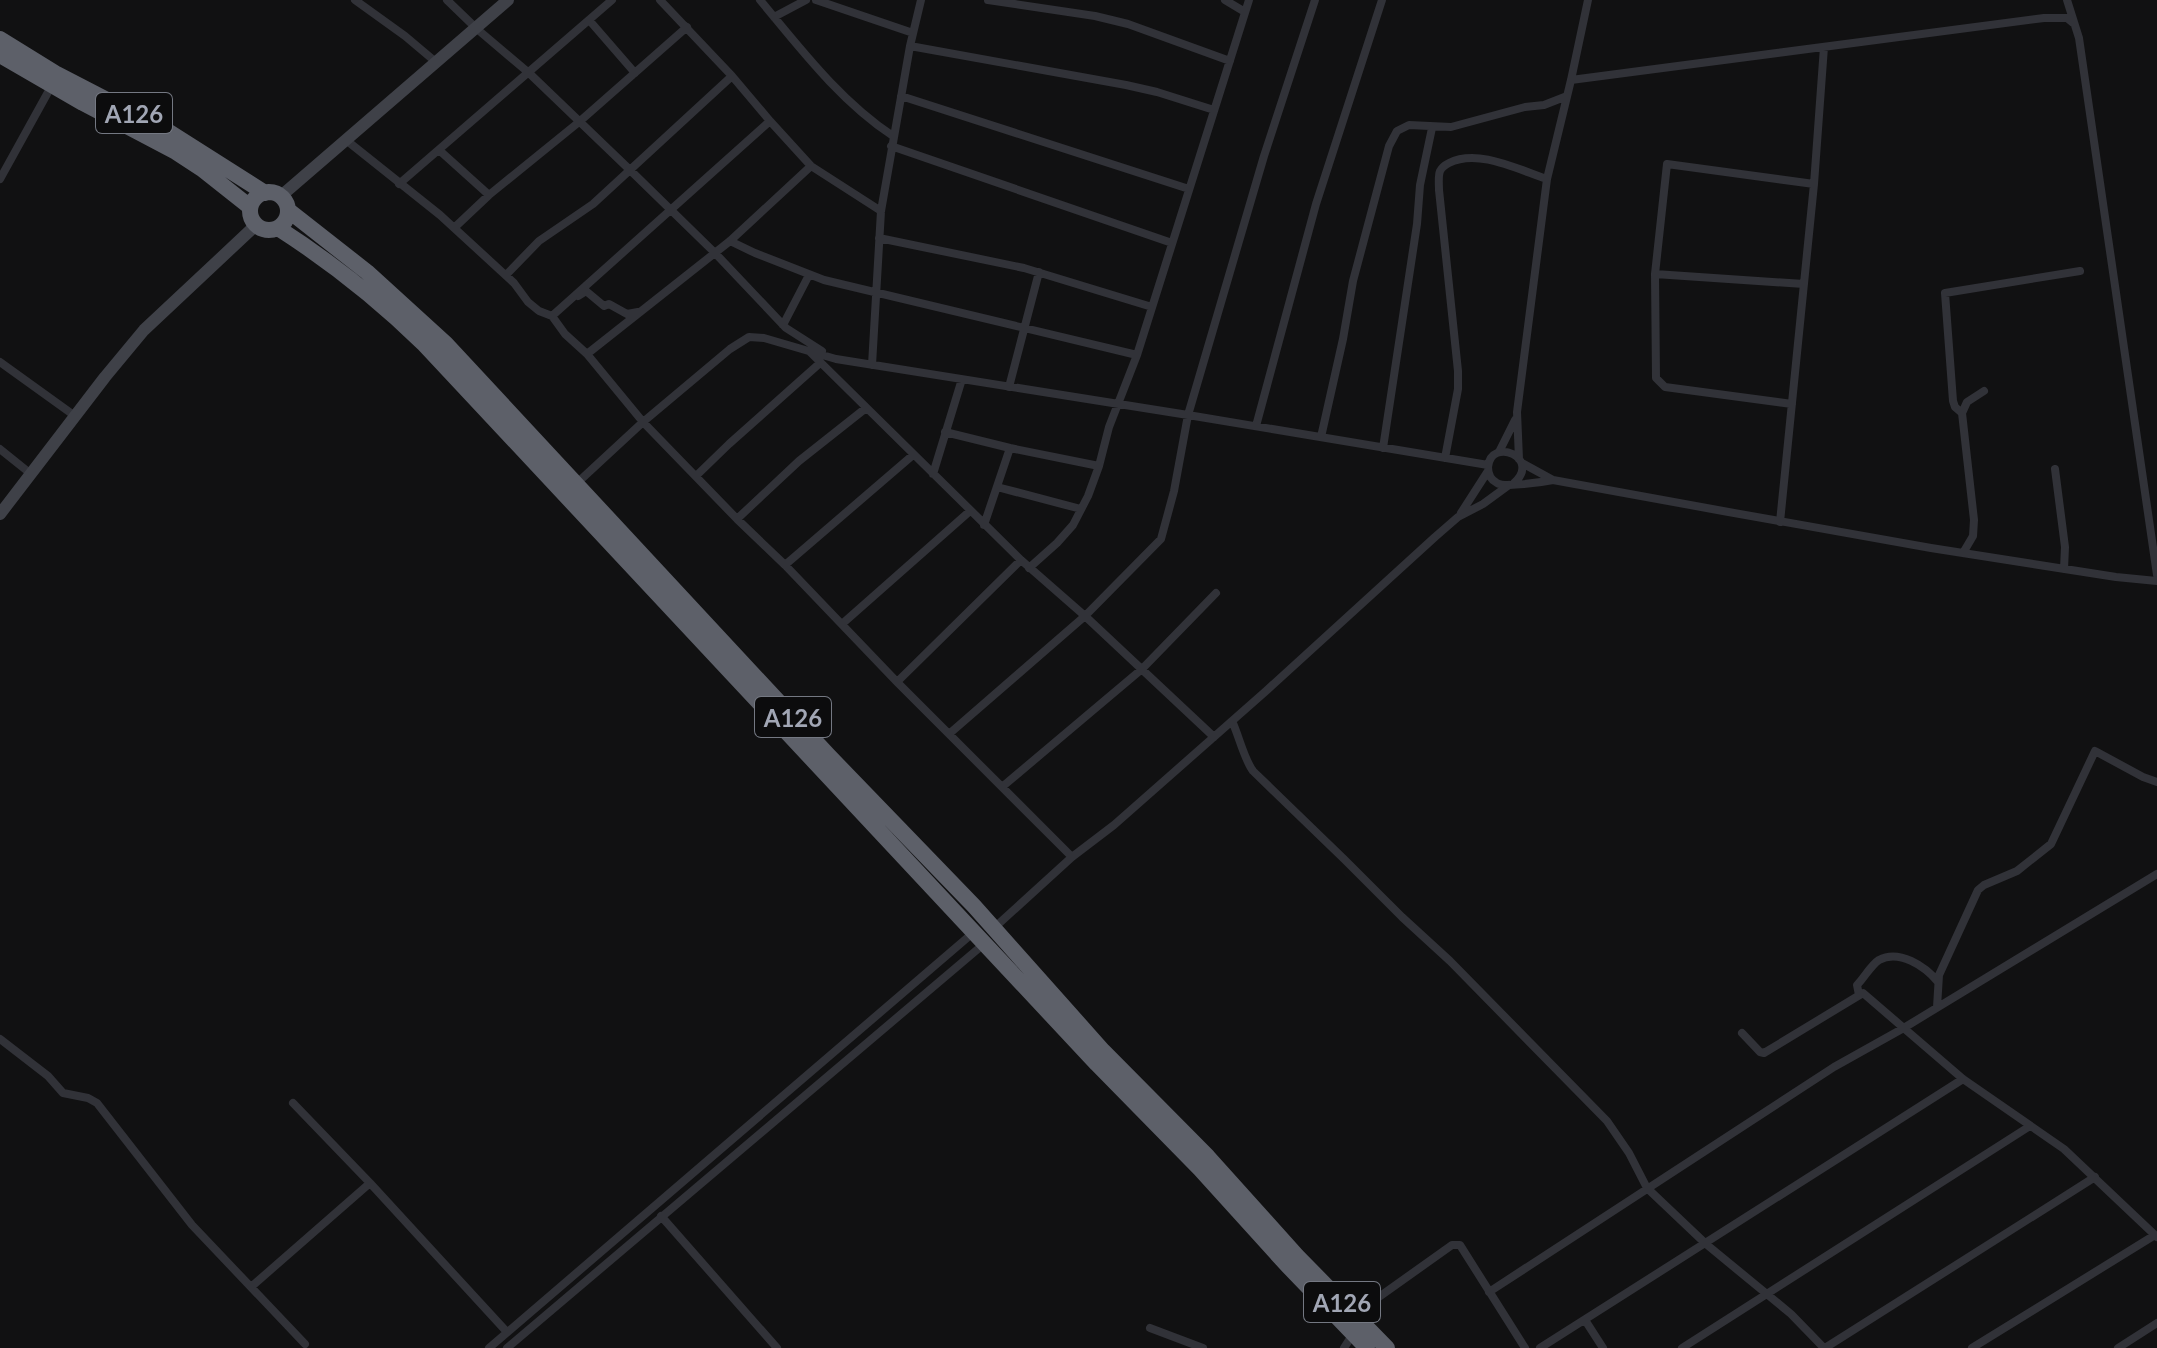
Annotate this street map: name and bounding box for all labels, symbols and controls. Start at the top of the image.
road number: A126 [96,93,172,133]
road number: A126 [755,697,831,737]
road number: A126 [1304,1282,1380,1322]

